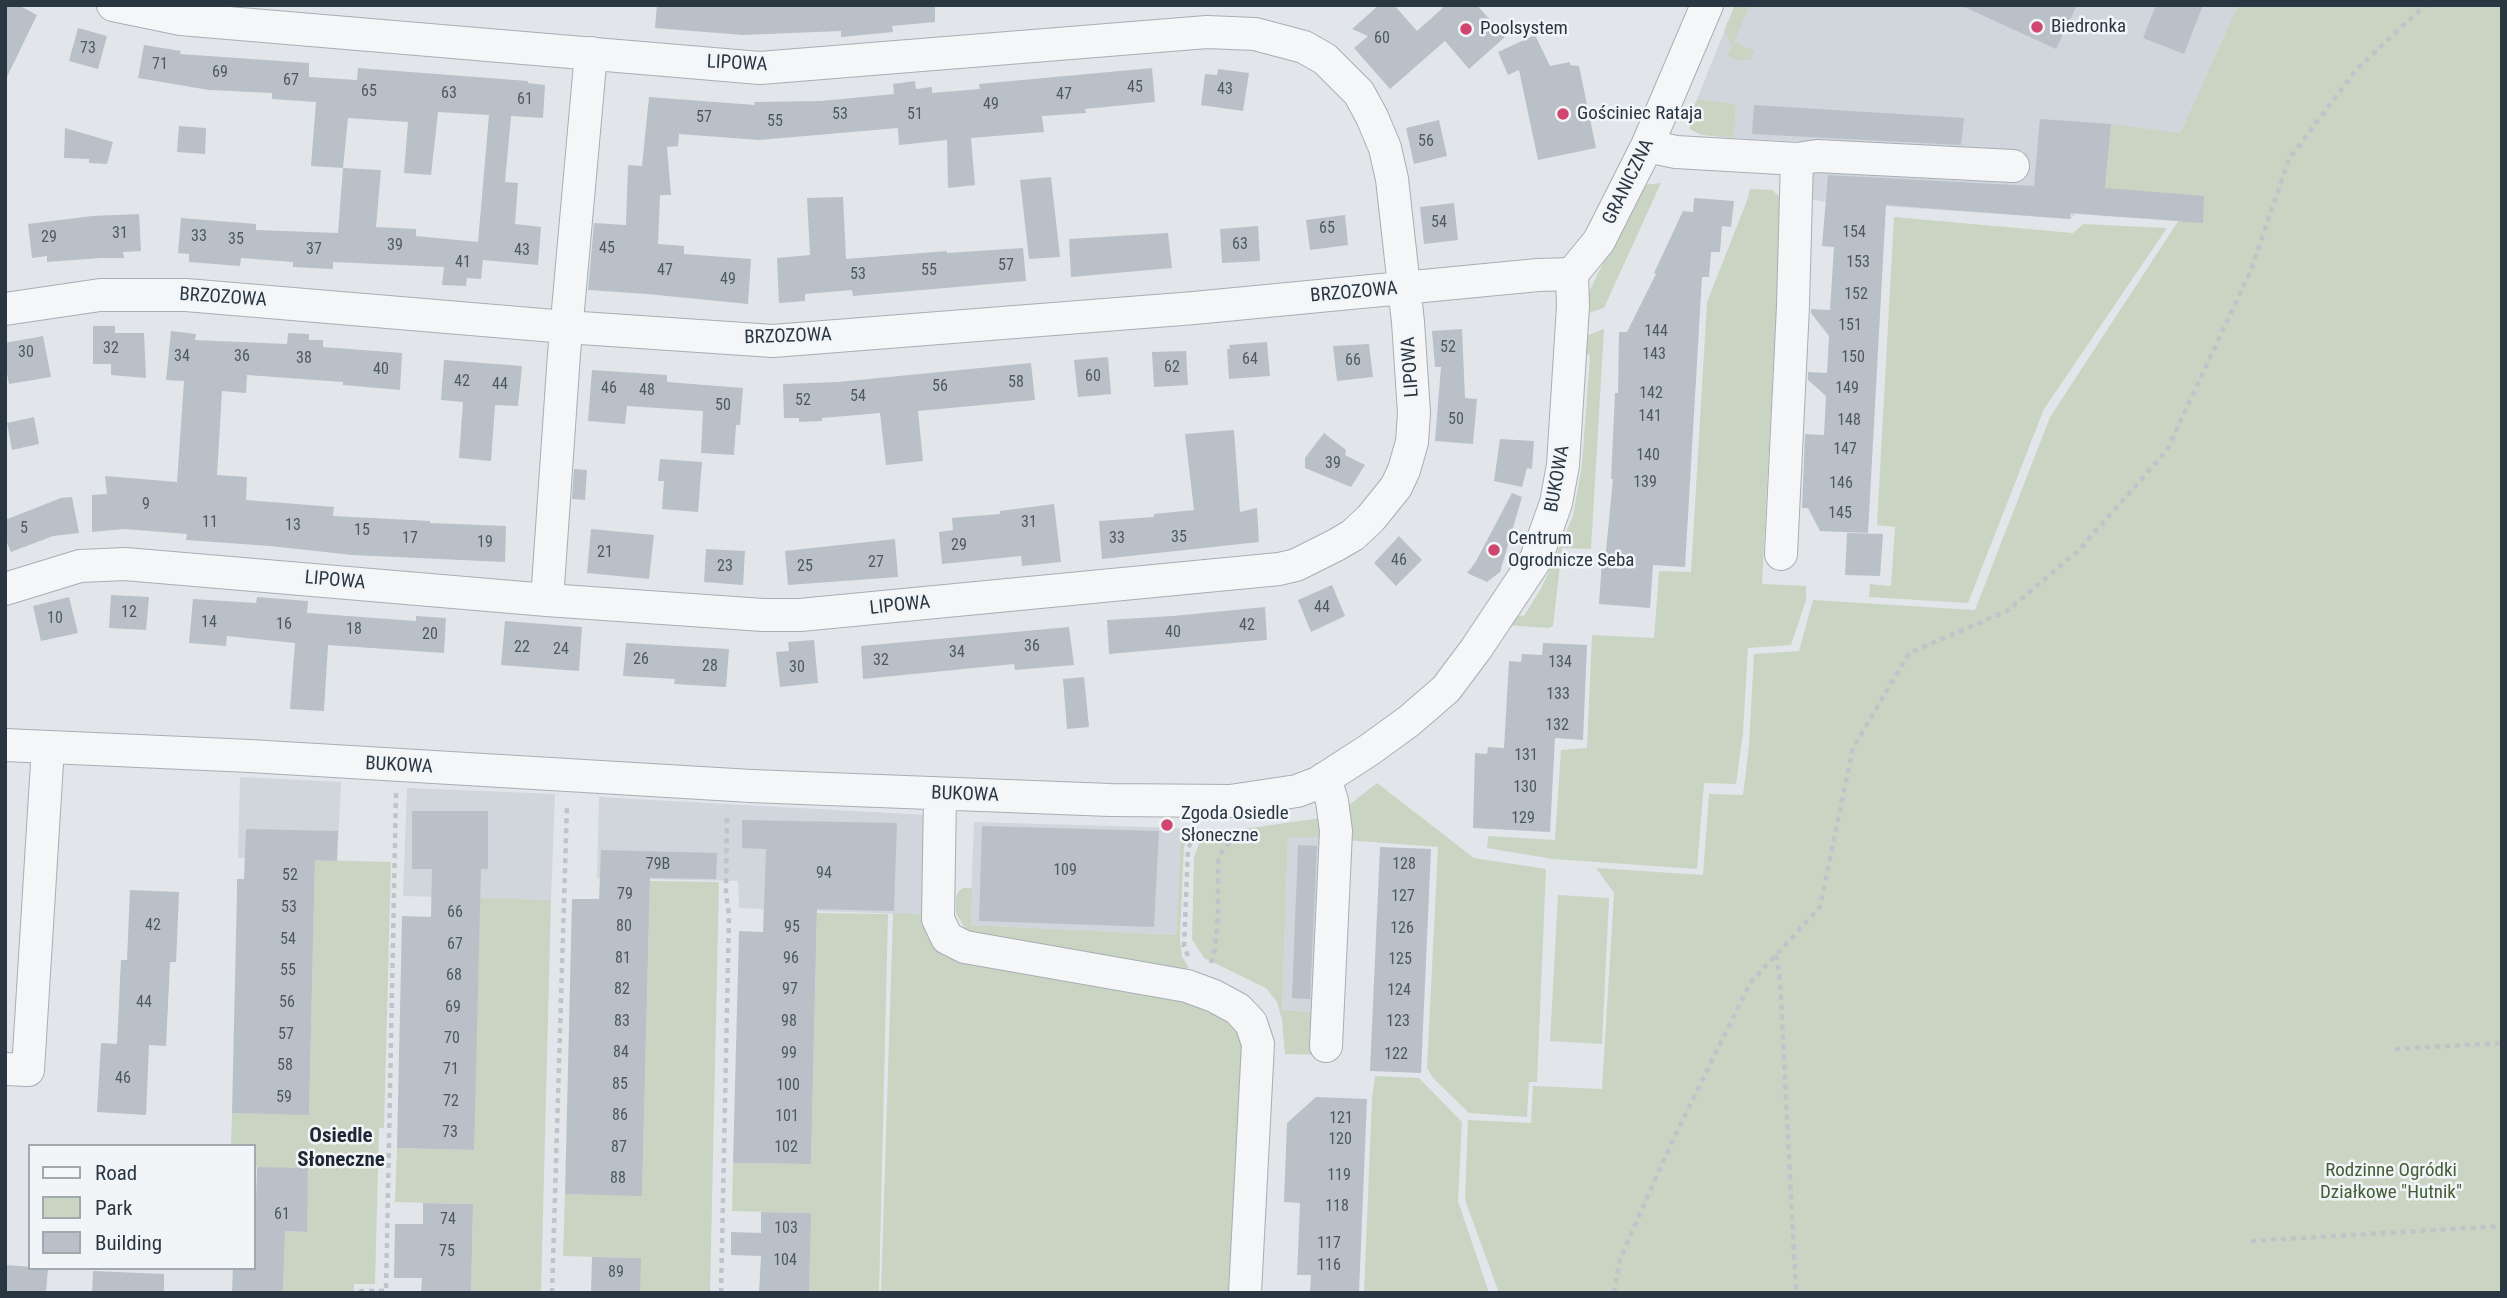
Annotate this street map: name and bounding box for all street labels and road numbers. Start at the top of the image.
street label: LIPOWA [706,51,768,77]
street label: GRANICZNA [1599,135,1659,229]
street label: BRZOZOWA [1309,278,1399,308]
street label: BRZOZOWA [179,284,267,312]
street label: BRZOZOWA [744,324,832,350]
street label: LIPOWA [1398,336,1424,398]
street label: BUKOWA [1541,444,1575,514]
street label: LIPOWA [304,567,366,595]
street label: LIPOWA [869,591,931,621]
street label: BUKOWA [365,753,433,779]
street label: BUKOWA [931,782,999,808]

